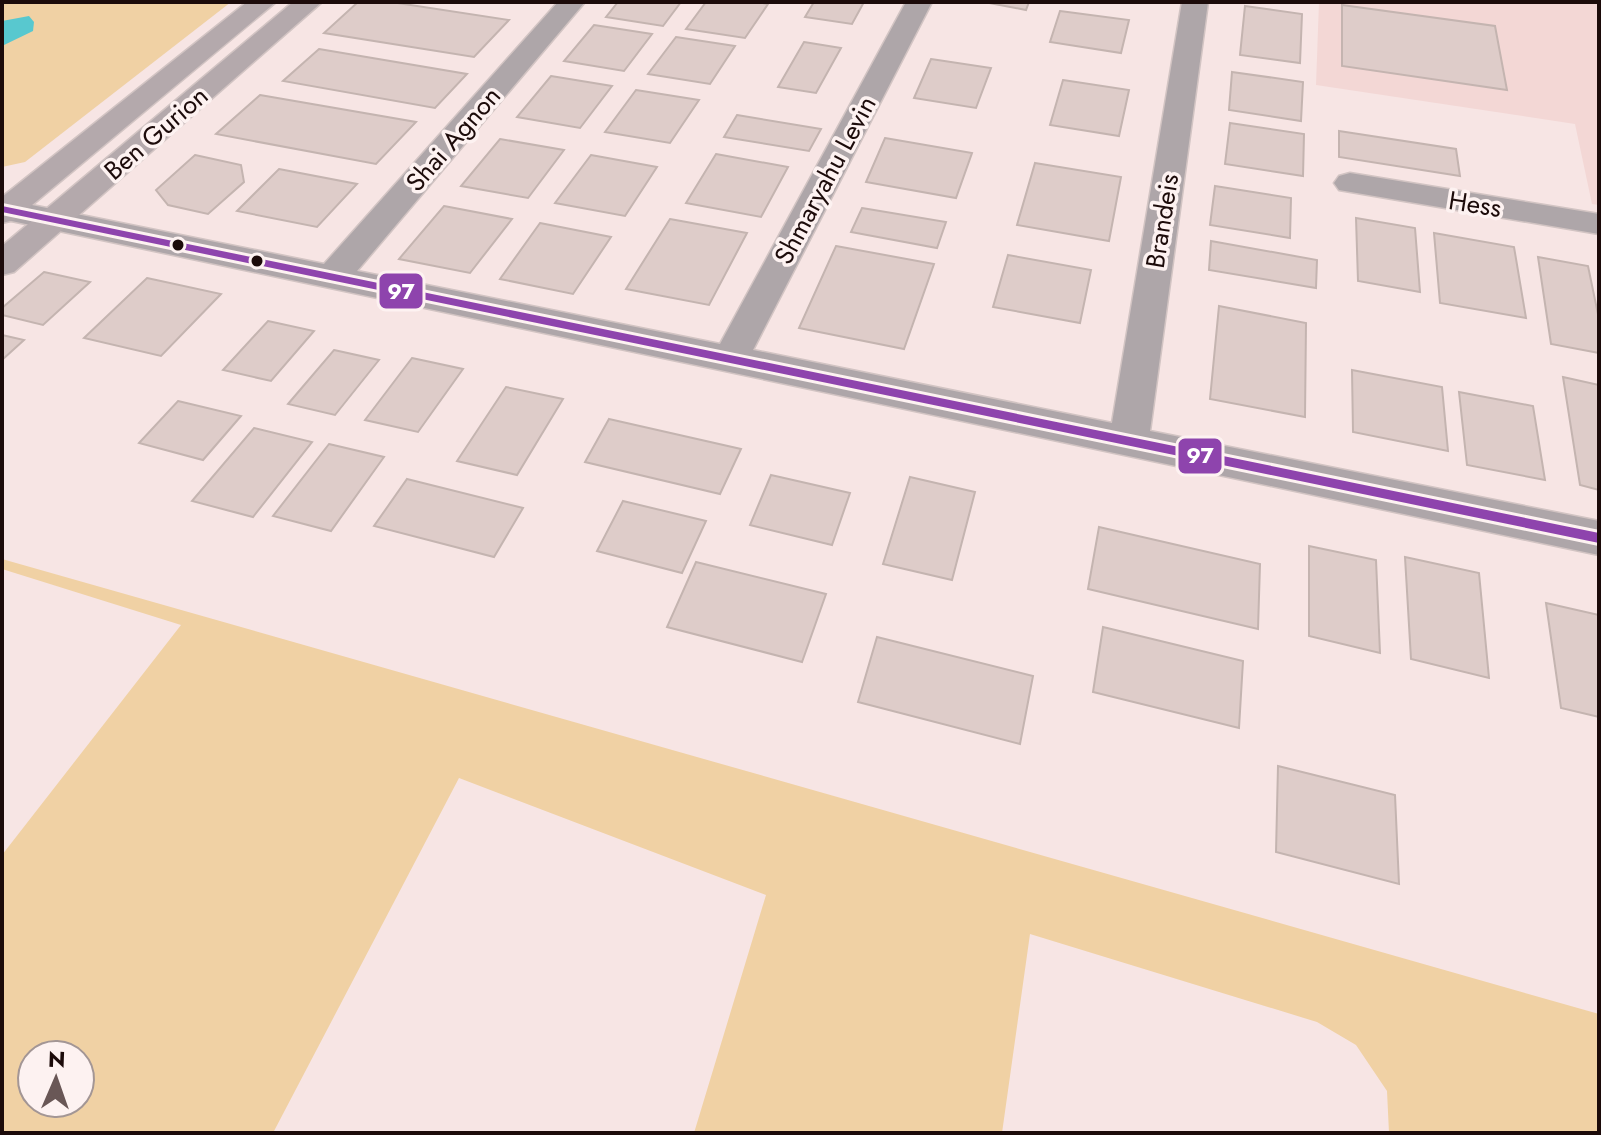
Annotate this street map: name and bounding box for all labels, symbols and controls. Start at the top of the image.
street label: Ben Gurion [96,77,216,189]
street label: Shai Agnon [397,78,509,200]
street label: Shmaryahu Levin [765,89,885,271]
street label: Brandeis [1136,171,1188,271]
street label: Hess [1446,181,1504,227]
unlabelled marker [170,237,186,253]
unlabelled marker [249,253,265,269]
line badge: 97 [378,272,424,310]
text: 97 [387,275,415,307]
line badge: 97 [1177,437,1223,475]
text: 97 [1186,439,1214,471]
north arrow [16,1039,96,1119]
text: N [47,1043,66,1075]

